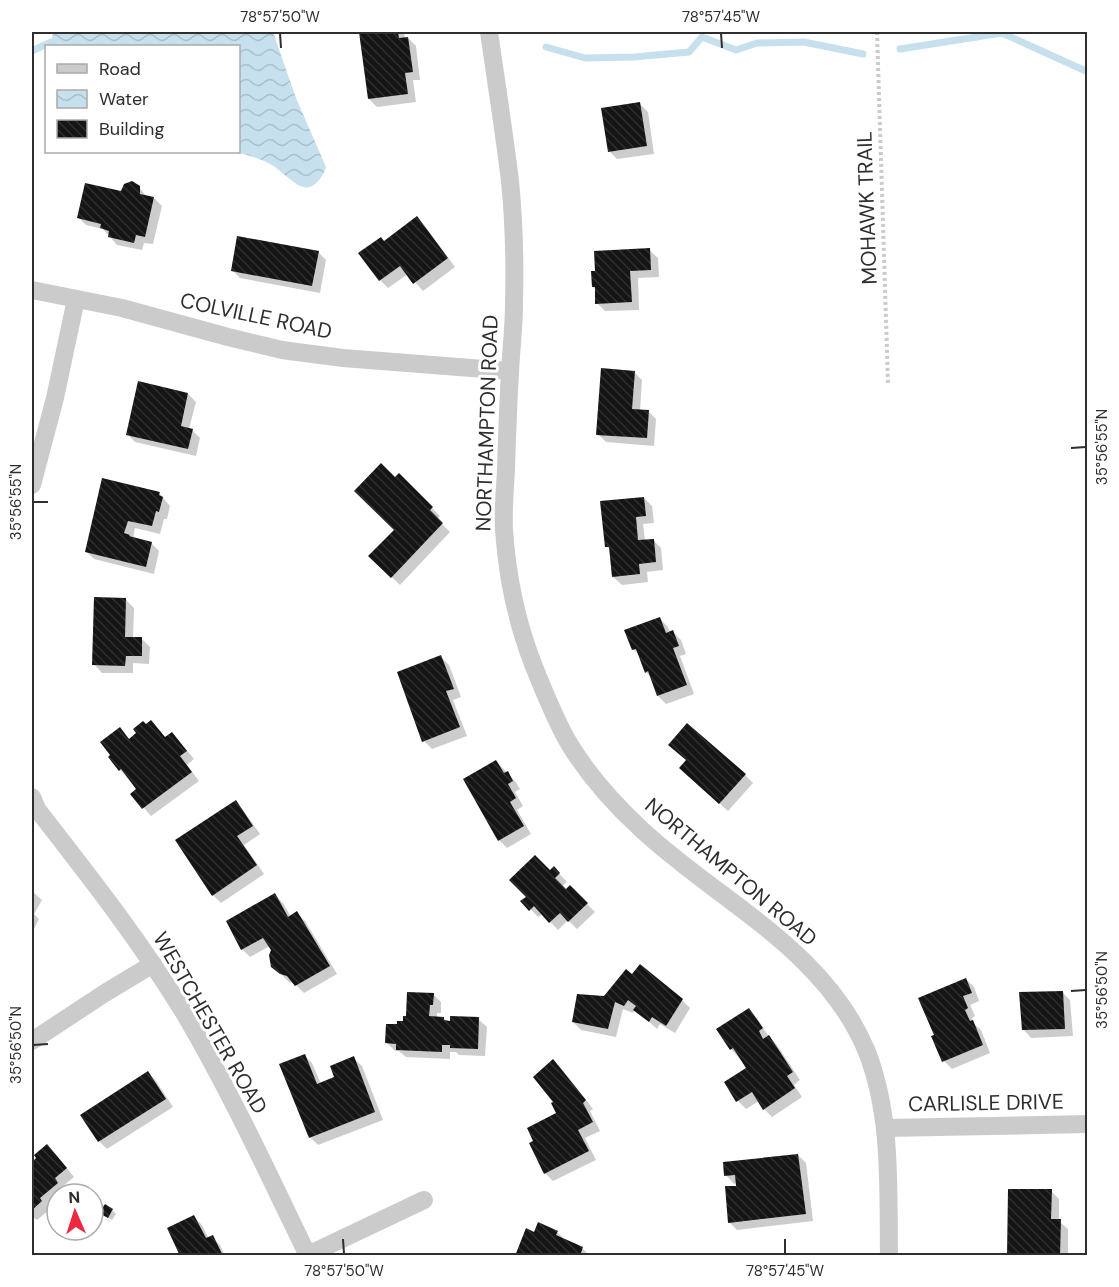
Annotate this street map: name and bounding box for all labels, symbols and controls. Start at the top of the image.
text: 78°57'50"W [240,7,320,27]
text: 78°57'45"W [682,7,760,27]
legend [45,45,240,153]
text: Road [99,57,141,81]
text: Water [99,87,149,111]
text: Building [99,117,164,141]
street label: MOHAWK TRAIL [850,131,884,285]
street label: COLVILLE ROAD [178,286,334,346]
street label: NORTHAMPTON ROAD [469,314,505,532]
text: 35°56'55"N [1092,409,1112,485]
text: 35°56'55"N [6,464,26,540]
street label: NORTHAMPTON ROAD [639,792,823,952]
street label: WESTCHESTER ROAD [146,927,274,1119]
text: 35°56'50"N [1092,951,1112,1029]
text: 35°56'50"N [6,1006,26,1084]
street label: CARLISLE DRIVE [908,1088,1064,1118]
north arrow [45,1182,105,1242]
text: N [68,1187,81,1208]
text: 78°57'50"W [304,1261,384,1281]
text: 78°57'45"W [746,1261,824,1281]

